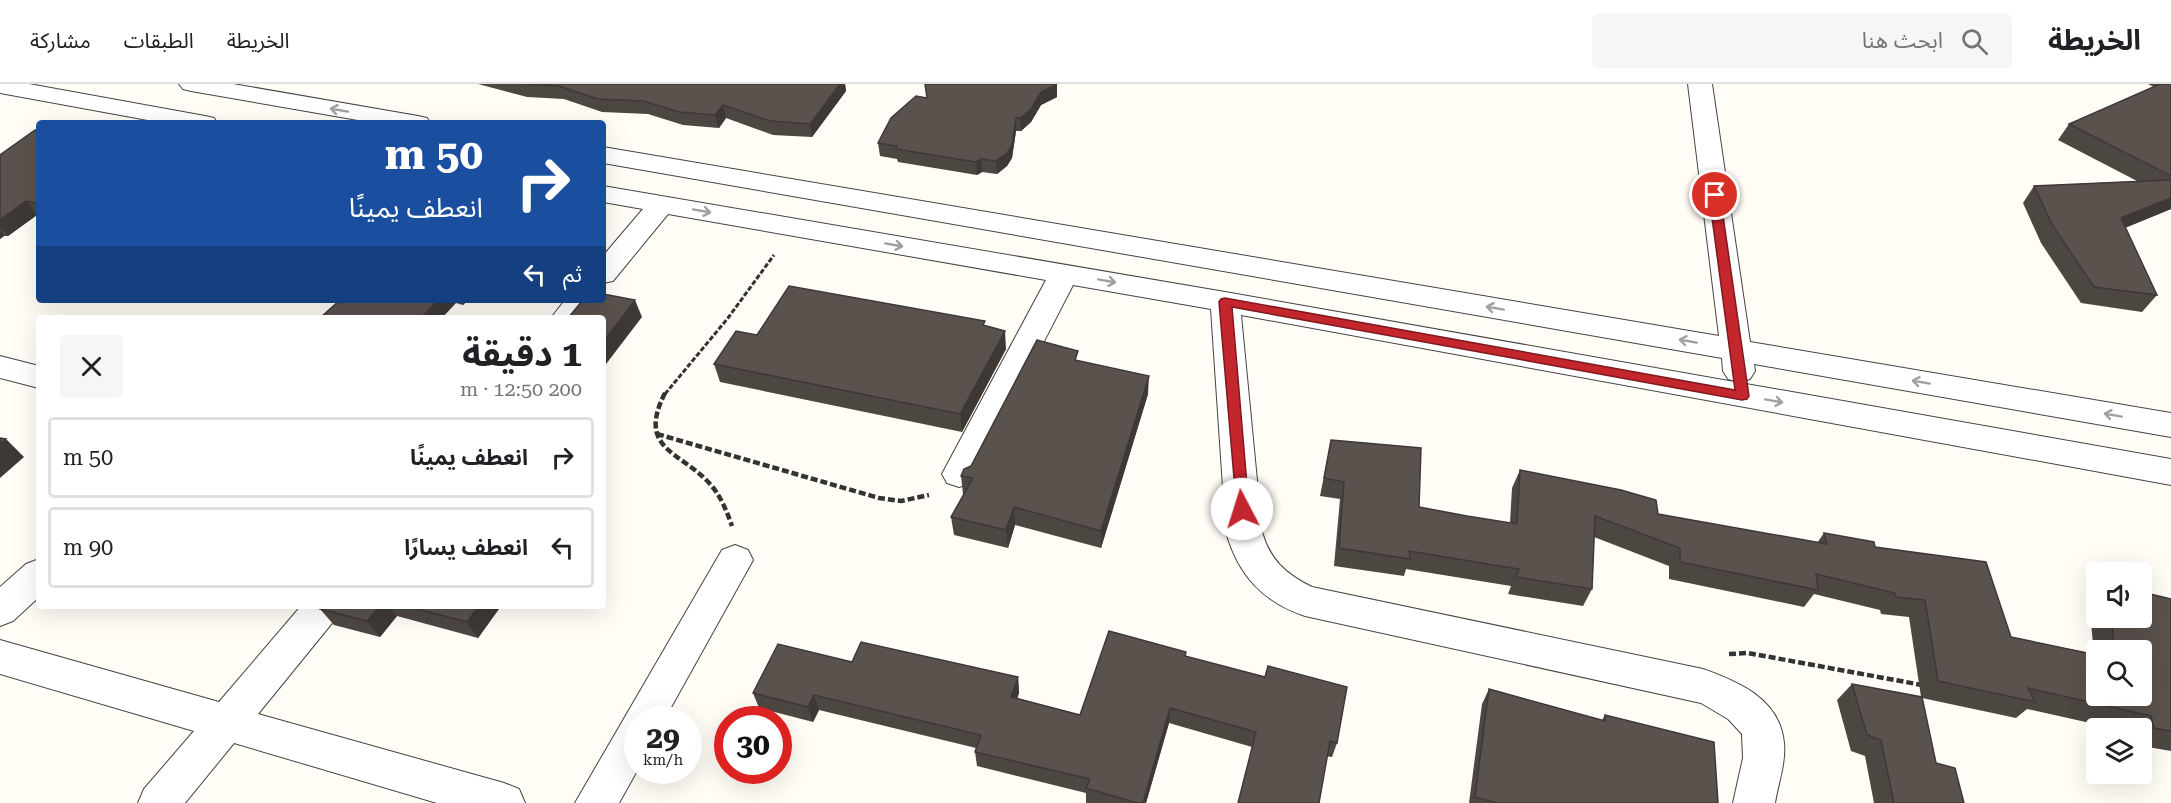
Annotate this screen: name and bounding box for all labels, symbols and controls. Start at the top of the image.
search box [1592,14,2012,68]
text: الخريطة [2048,24,2141,57]
icon: search [1958,25,1991,58]
text: ابحث هنا [1862,28,1943,53]
text: مشاركة [30,29,91,53]
text: الطبقات [124,29,194,53]
text: الخريطة [227,29,290,53]
one-way arrow [330,104,350,115]
text: 50 m [385,130,483,179]
icon: right [504,144,582,222]
pin [1689,169,1740,220]
icon: arrive [1698,178,1731,211]
text: انعطف يمينًا [349,192,483,224]
one-way arrow [692,206,711,217]
one-way arrow [884,240,903,251]
icon: left [518,258,551,291]
text: ثم [563,262,582,287]
one-way arrow [1097,276,1116,287]
one-way arrow [1486,303,1506,314]
text: 1 دقيقة [462,333,582,375]
button: close [60,335,123,398]
one-way arrow [1678,336,1698,347]
one-way arrow [1912,376,1932,387]
text: 200 m · 12:50 [460,377,582,401]
one-way arrow [1764,396,1784,407]
one-way arrow [2104,409,2124,420]
icon: right [546,441,579,474]
text: 50 m [63,445,113,470]
text: انعطف يمينًا [410,445,528,470]
position arrow [1210,477,1274,541]
icon: left [546,531,579,564]
text: 90 m [63,535,113,560]
text: انعطف يسارًا [404,535,528,560]
map controls [2086,562,2152,784]
button: sound [2086,562,2152,628]
button: search [2086,640,2152,706]
speed limit sign: 30 [714,706,792,784]
button: layers [2086,718,2152,784]
text: 29 [646,720,680,755]
text: km/h [643,751,683,769]

